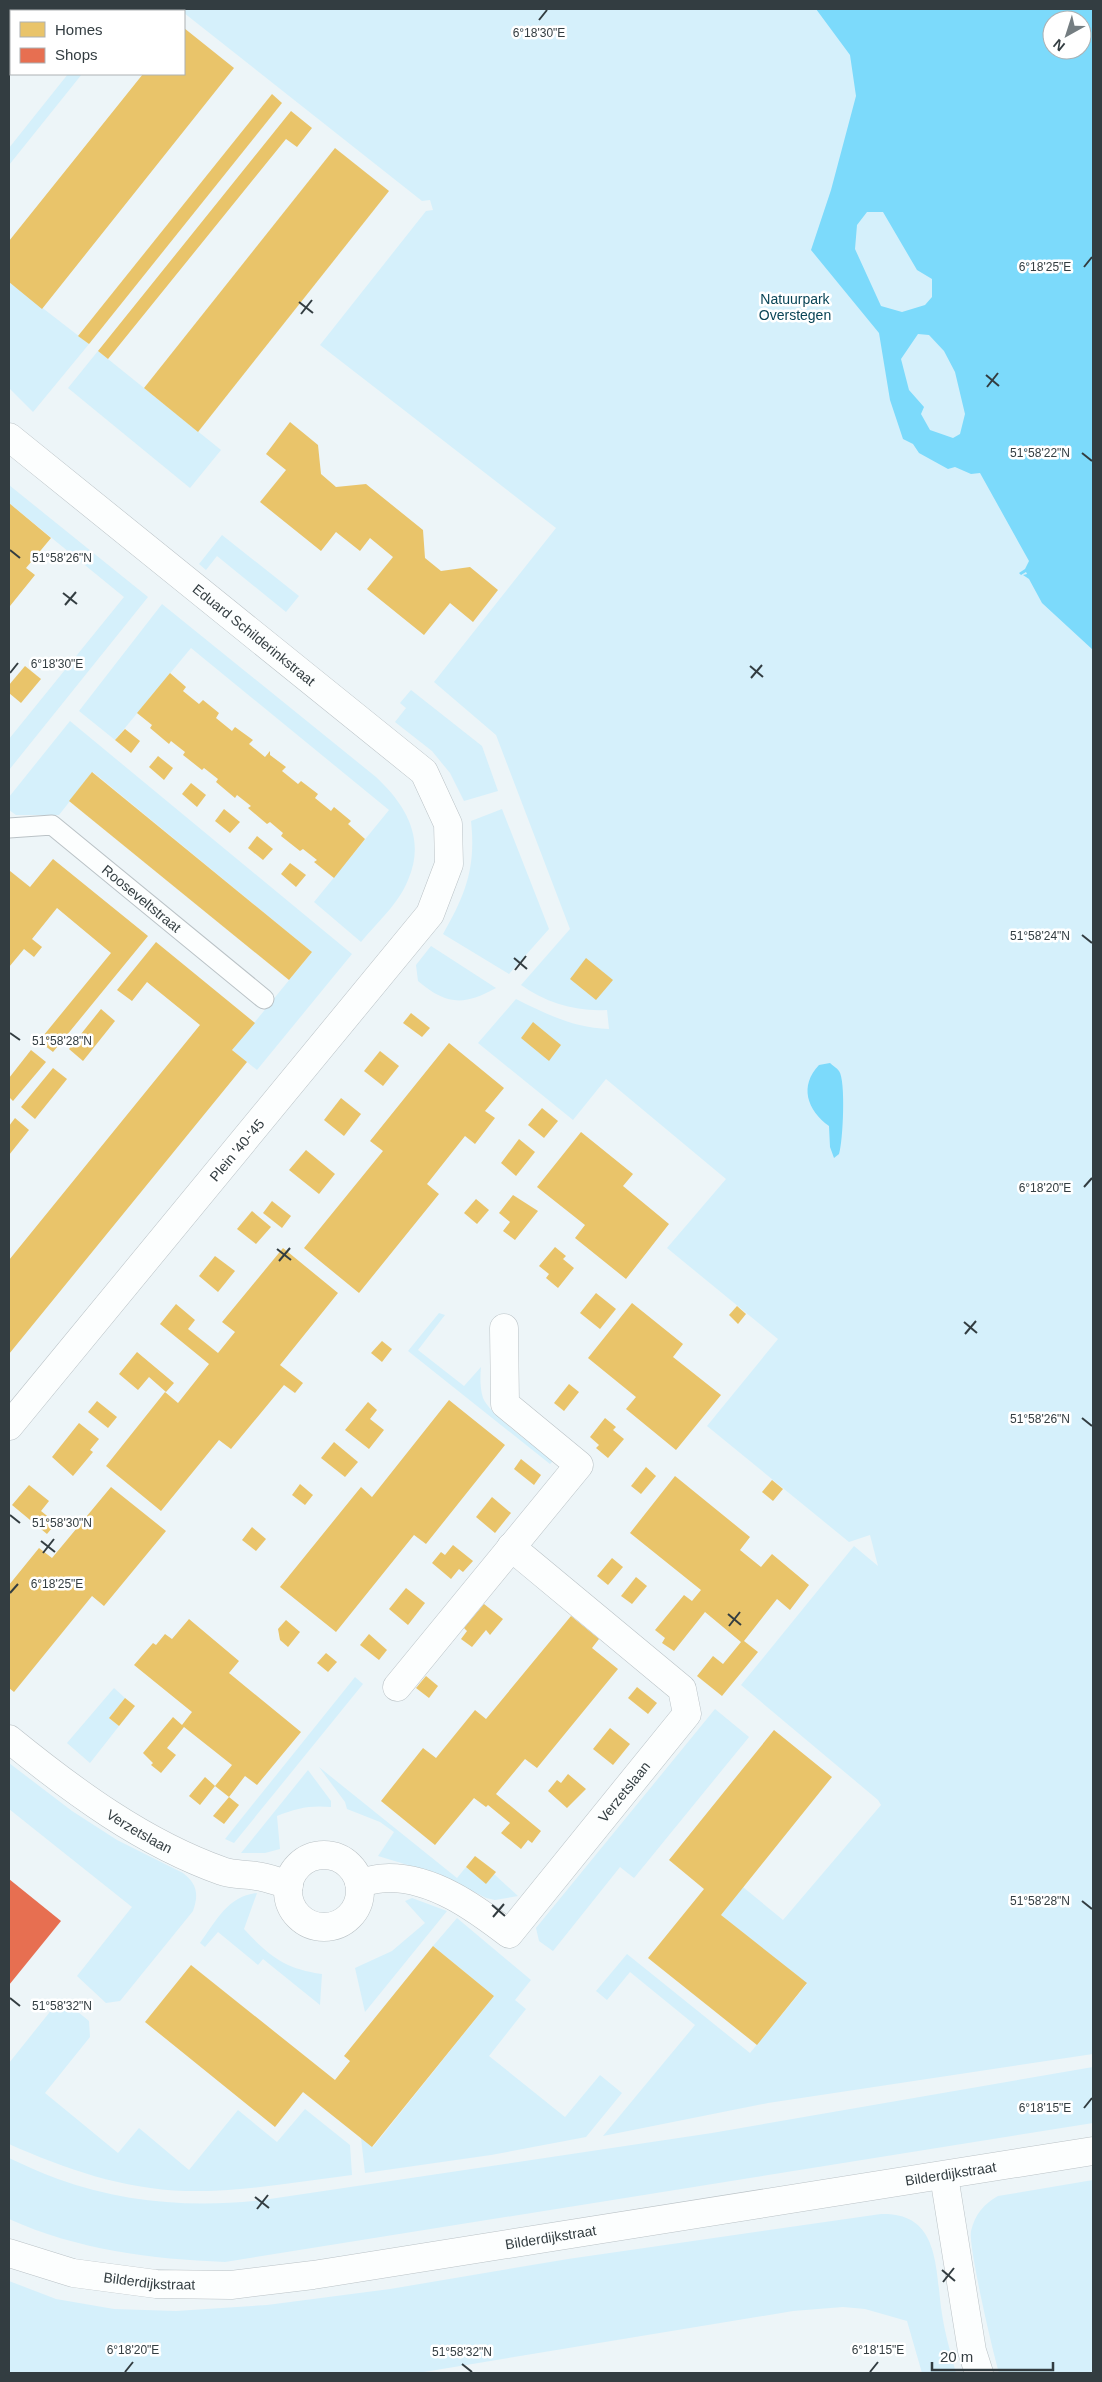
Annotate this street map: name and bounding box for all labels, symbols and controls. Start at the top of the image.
legend [10,10,185,75]
north arrow [1042,10,1092,60]
text: Homes [55,21,103,38]
text: 6°18'30"E [513,26,565,40]
text: N [1050,36,1068,55]
text: Shops [55,46,98,63]
text: 6°18'25"E [1019,260,1071,274]
park label: Natuurpark Overstegen [759,291,831,323]
text: 51°58'22"N [1010,446,1070,460]
text: 51°58'26"N [32,551,92,565]
street label: Eduard Schilderinkstraat [190,581,319,689]
text: 6°18'30"E [31,657,83,671]
street label: Rooseveltstraat [99,861,184,936]
text: 51°58'24"N [1010,929,1070,943]
text: 51°58'28"N [32,1034,92,1048]
street label: Plein '40-'45 [206,1116,268,1184]
text: 6°18'20"E [1019,1181,1071,1195]
text: 51°58'26"N [1010,1412,1070,1426]
text: 51°58'30"N [32,1516,92,1530]
text: 6°18'25"E [31,1577,83,1591]
street label: Verzetslaan [595,1758,653,1825]
street label: Verzetslaan [104,1806,175,1857]
text: 51°58'28"N [1010,1894,1070,1908]
text: 51°58'32"N [32,1999,92,2013]
text: 6°18'15"E [1019,2101,1071,2115]
street label: Bilderdijkstraat [904,2159,997,2189]
street label: Bilderdijkstraat [504,2222,597,2252]
street label: Bilderdijkstraat [103,2269,195,2293]
scale bar [932,2340,1053,2372]
text: 6°18'20"E [107,2343,159,2357]
text: 6°18'15"E [852,2343,904,2357]
text: 51°58'32"N [432,2345,492,2359]
text: 20 m [940,2348,973,2365]

